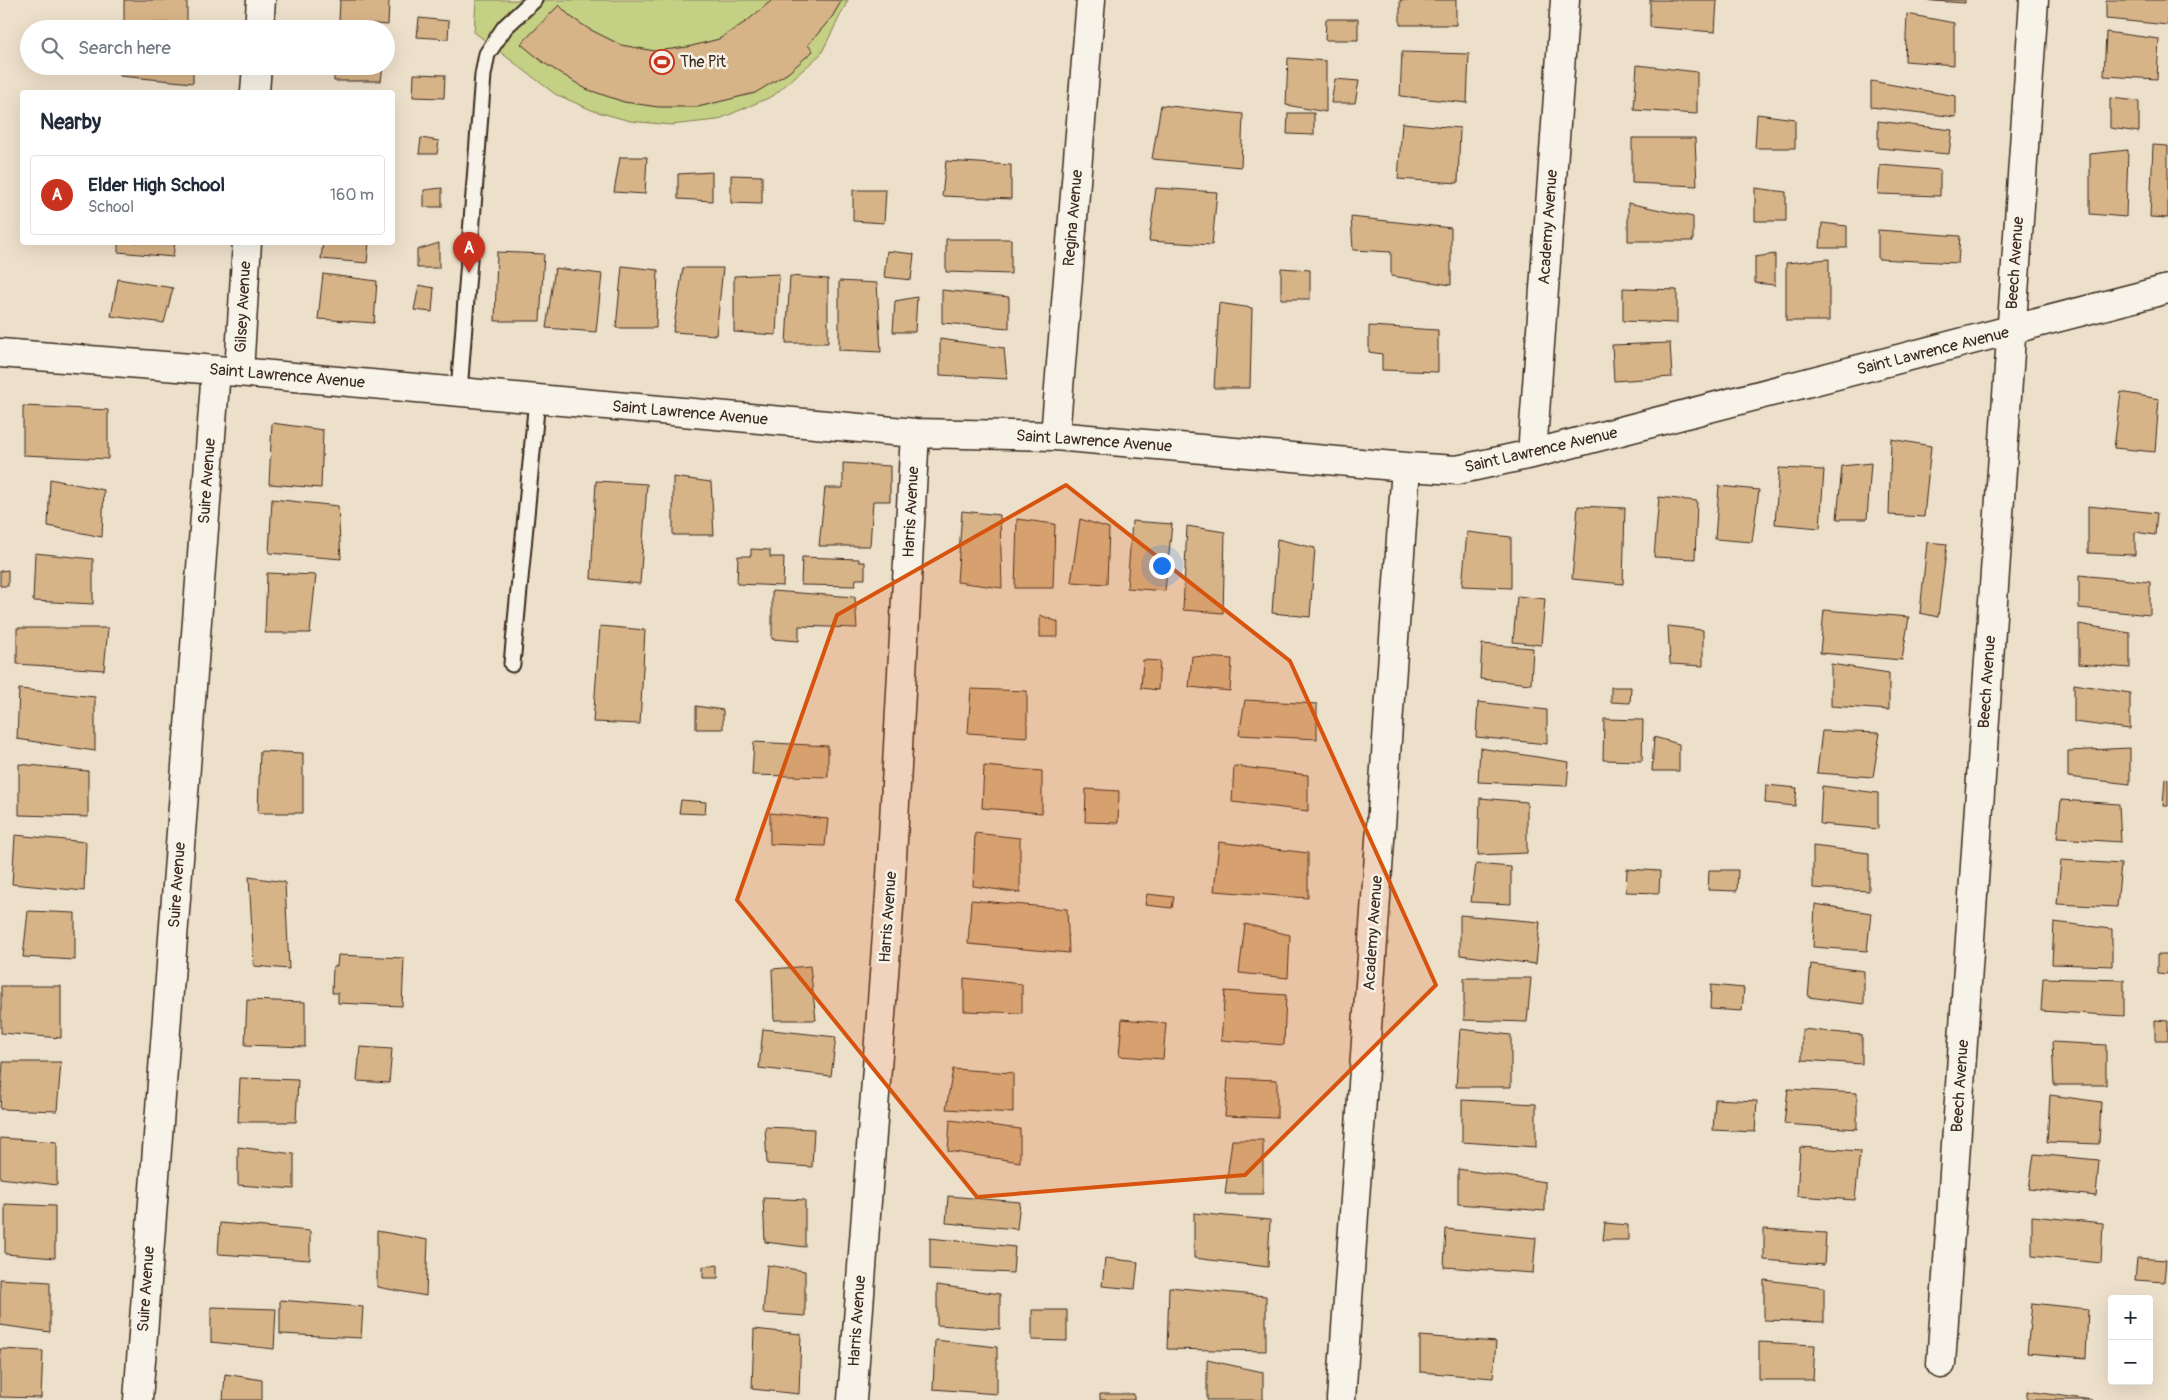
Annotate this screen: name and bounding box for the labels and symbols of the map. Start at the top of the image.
sports icon: The Pit [649,49,675,75]
place label: The Pit [680,52,726,72]
street label: Regina Avenue [1059,169,1087,267]
street label: Academy Avenue [1534,169,1562,285]
street label: Beech Avenue [2002,216,2028,310]
pin: A [453,232,485,273]
street label: Gilsey Avenue [231,261,255,353]
street label: Saint Lawrence Avenue [1855,322,2011,380]
street label: Saint Lawrence Avenue [208,359,366,393]
street label: Saint Lawrence Avenue [611,396,769,430]
street label: Saint Lawrence Avenue [1463,423,1619,477]
street label: Saint Lawrence Avenue [1015,426,1173,456]
street label: Suire Avenue [194,437,220,525]
street label: Harris Avenue [899,466,923,558]
your location [1149,553,1175,579]
street label: Beech Avenue [1974,635,2000,729]
street label: Suire Avenue [164,841,190,929]
street label: Harris Avenue [875,870,901,963]
street label: Academy Avenue [1359,875,1387,991]
street label: Beech Avenue [1947,1039,1973,1133]
street label: Suire Avenue [133,1245,159,1333]
street label: Harris Avenue [844,1274,870,1367]

